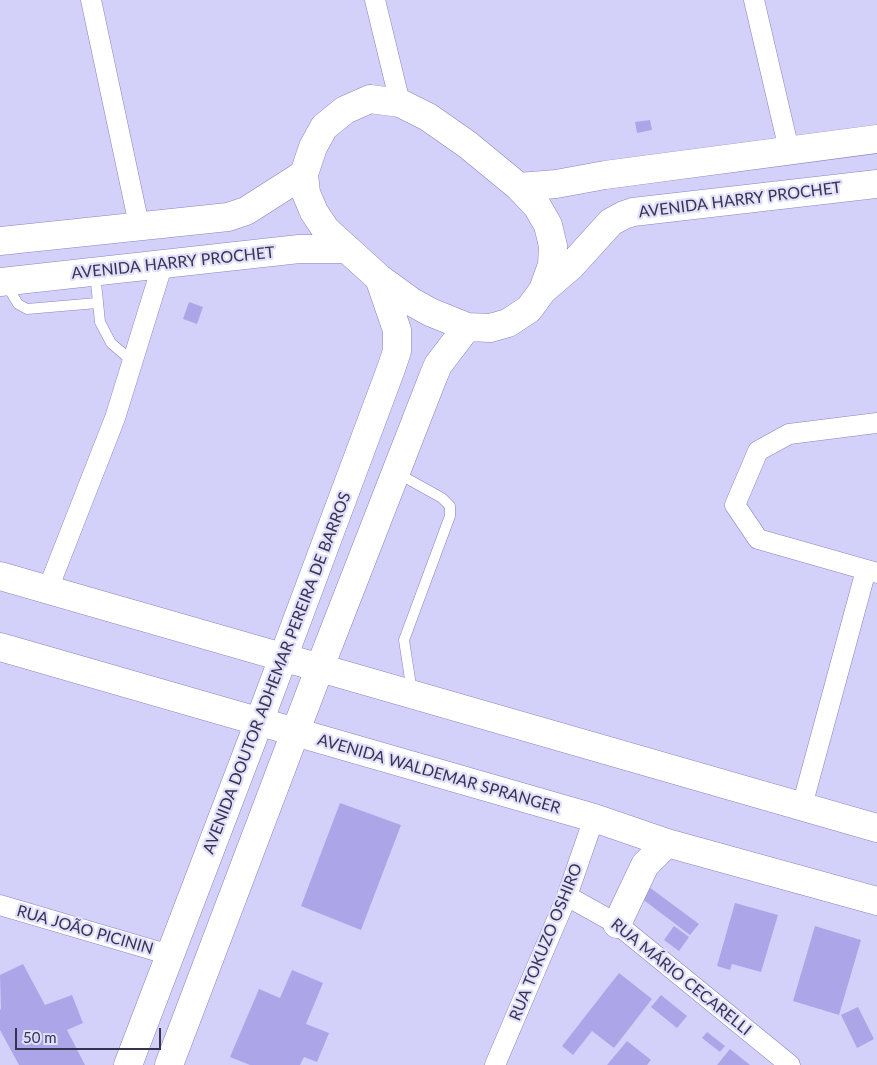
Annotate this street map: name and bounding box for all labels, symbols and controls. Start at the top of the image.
street label: AVENIDA HARRY PROCHET [638,178,842,222]
street label: AVENIDA HARRY PROCHET [70,243,276,283]
street label: AVENIDA DOUTOR ADHEMAR PEREIRA DE BARROS [199,489,355,857]
street label: AVENIDA WALDEMAR SPRANGER [315,730,563,818]
street label: RUA TOKUZO OSHIRO [506,861,586,1023]
street label: RUA JOÃO PICININ [14,901,156,959]
street label: RUA MÁRIO CECARELLI [607,915,755,1039]
scale bar [18,1018,164,1050]
text: 50 m [23,1028,57,1046]

